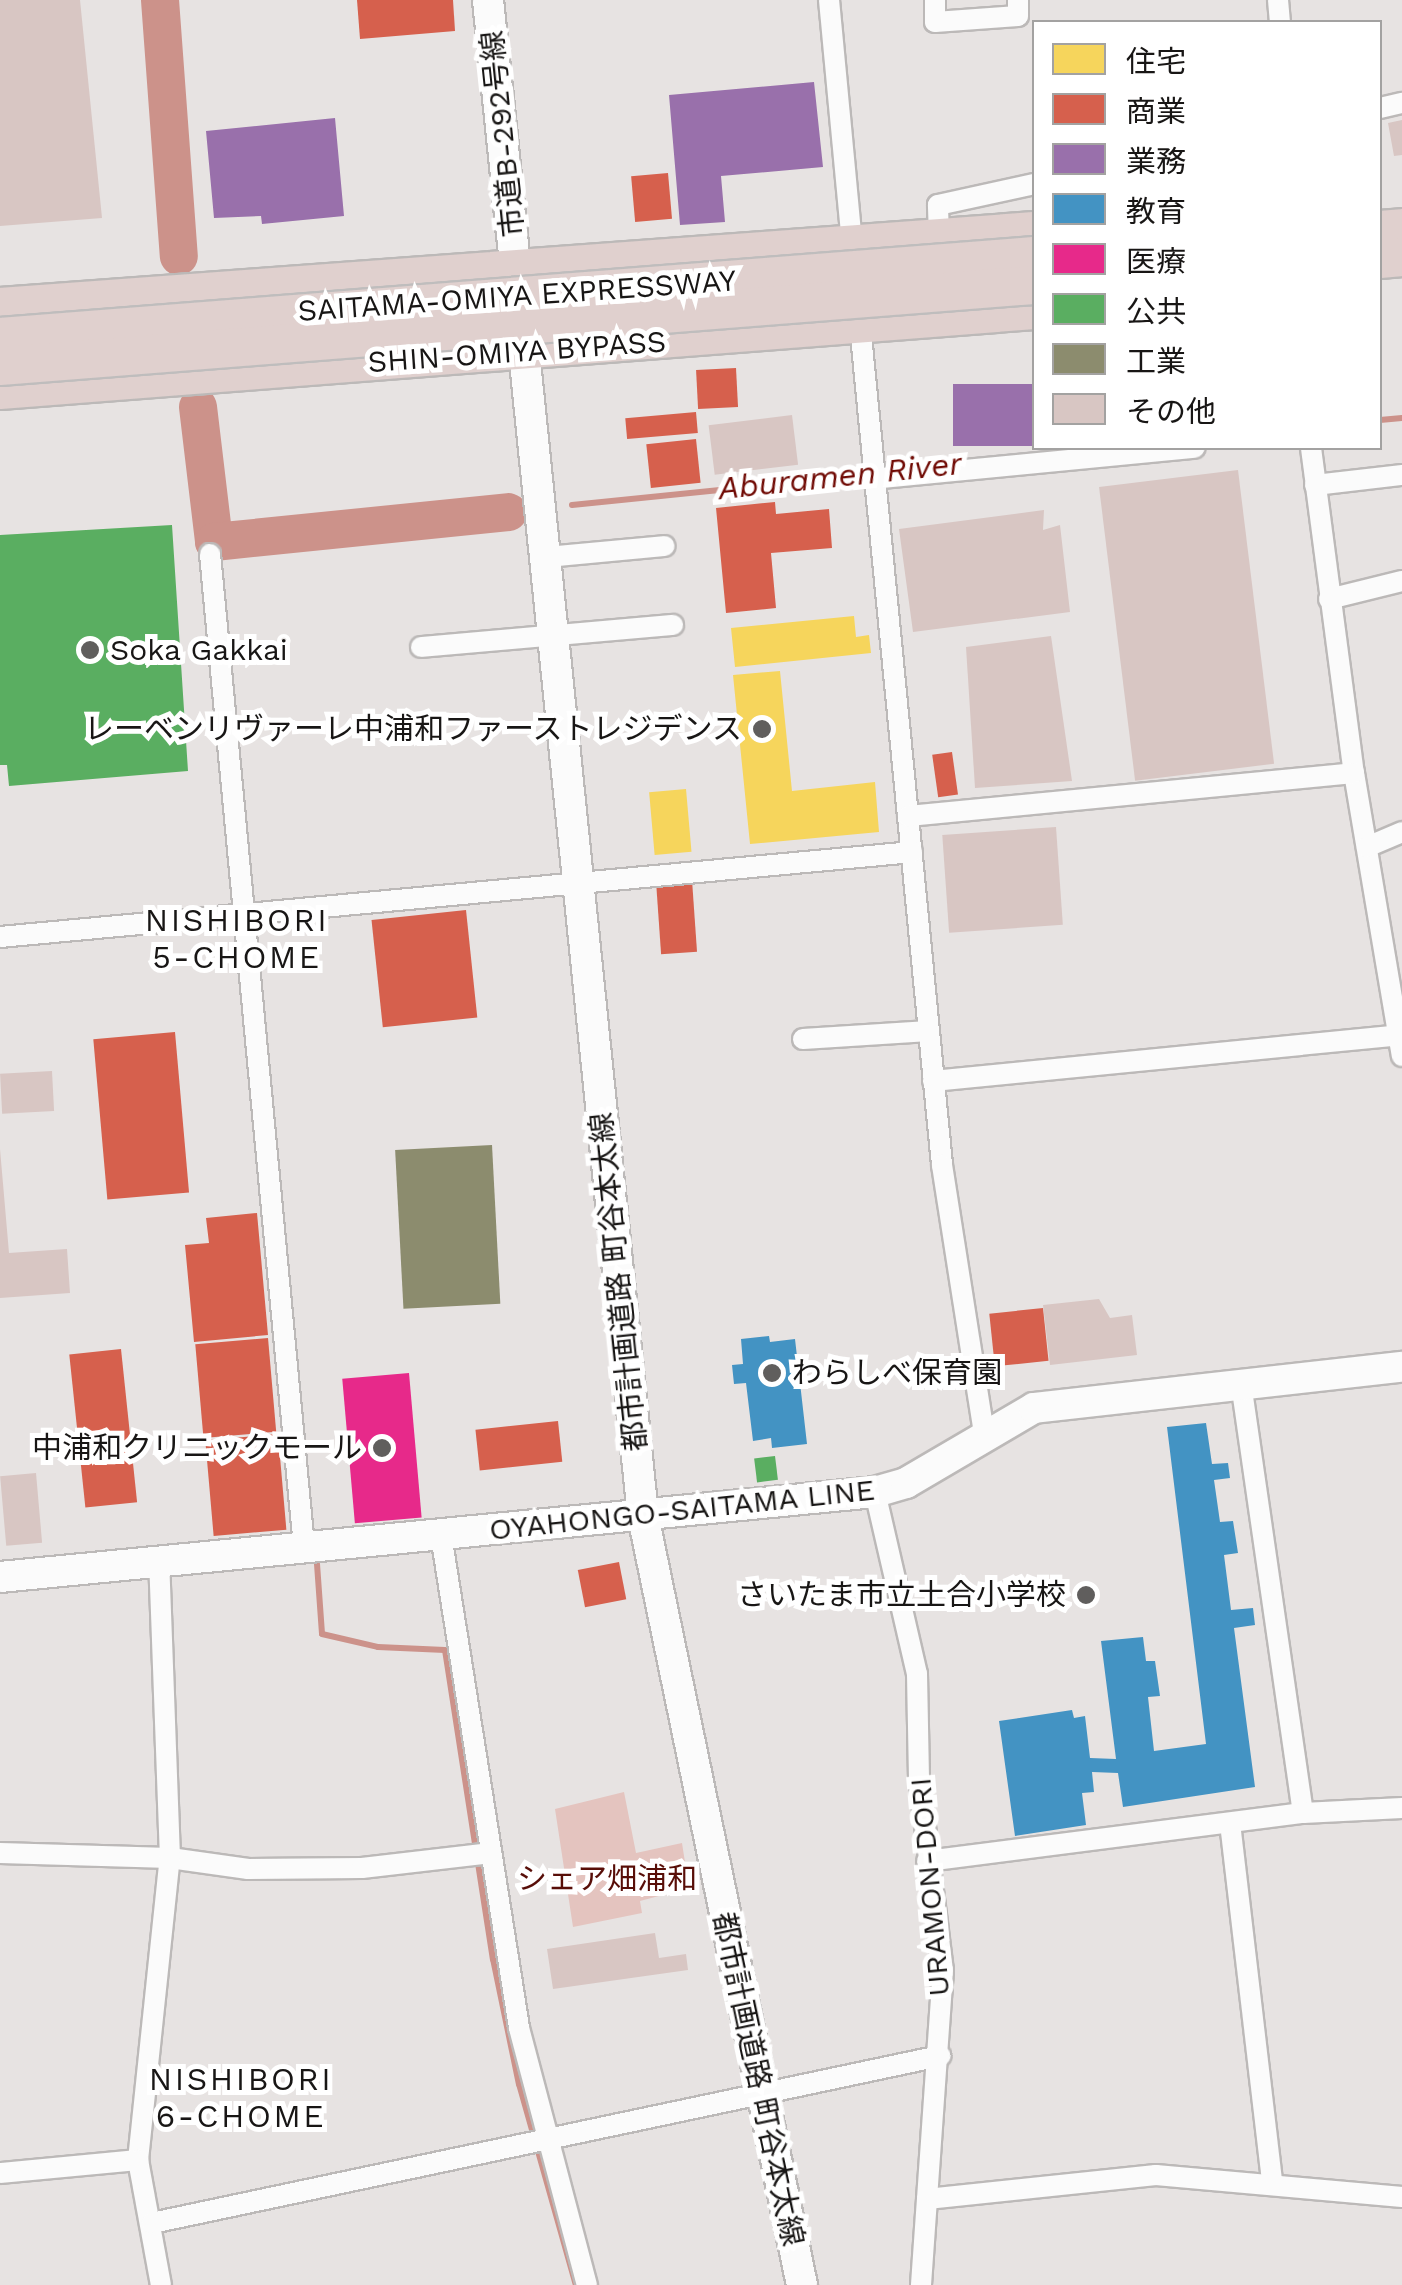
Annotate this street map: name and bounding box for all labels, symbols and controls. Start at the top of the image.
legend [1032,20,1382,450]
street label: 市道B-292号線 [474,29,532,239]
text: 住宅 [1126,44,1186,79]
text: 商業 [1126,94,1186,129]
text: 業務 [1126,144,1186,179]
text: 教育 [1126,194,1186,229]
text: 医療 [1126,244,1186,279]
street label: SAITAMA-OMIYA EXPRESSWAY [296,263,738,329]
text: 公共 [1126,294,1186,329]
street label: SHIN-OMIYA BYPASS [366,324,668,380]
text: 工業 [1126,344,1186,379]
text: その他 [1126,394,1216,429]
water label: Aburamen River [716,444,964,508]
place label: Soka Gakkai [110,632,289,668]
marker: Soka Gakkai [79,639,101,661]
place label: レーベンリヴァーレ中浦和ファーストレジデンス [82,711,742,747]
marker: レーベンリヴァーレ中浦和ファーストレジデンス [751,718,773,740]
district label: NISHIBORI 5-CHOME [145,902,329,977]
street label: 都市計画道路 町谷本太線 [583,1111,655,1453]
place label: わらしべ保育園 [792,1355,1002,1391]
marker: わらしべ保育園 [761,1362,783,1384]
place label: 中浦和クリニックモール [32,1430,362,1466]
marker: 中浦和クリニックモール [371,1437,393,1459]
street label: OYAHONGO-SAITAMA LINE [487,1472,877,1548]
place label: さいたま市立土合小学校 [736,1577,1066,1613]
marker: さいたま市立土合小学校 [1075,1584,1097,1606]
street label: URAMON-DORI [903,1776,957,1998]
park label: シェア畑浦和 [517,1861,697,1897]
street label: 都市計画道路 町谷本太線 [705,1909,811,2249]
district label: NISHIBORI 6-CHOME [149,2061,333,2136]

